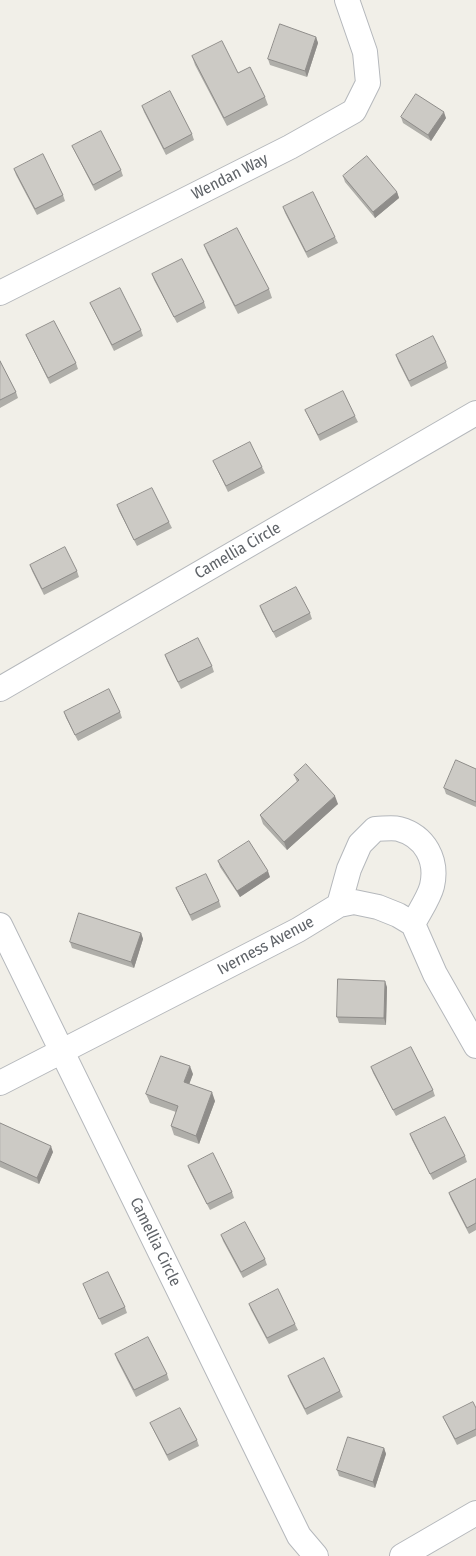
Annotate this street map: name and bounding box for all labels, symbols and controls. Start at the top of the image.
street label: Wendan Way [189,150,271,204]
street label: Camellia Circle [192,519,284,583]
street label: Iverness Avenue [215,913,317,979]
street label: Camellia Circle [125,1195,185,1289]

